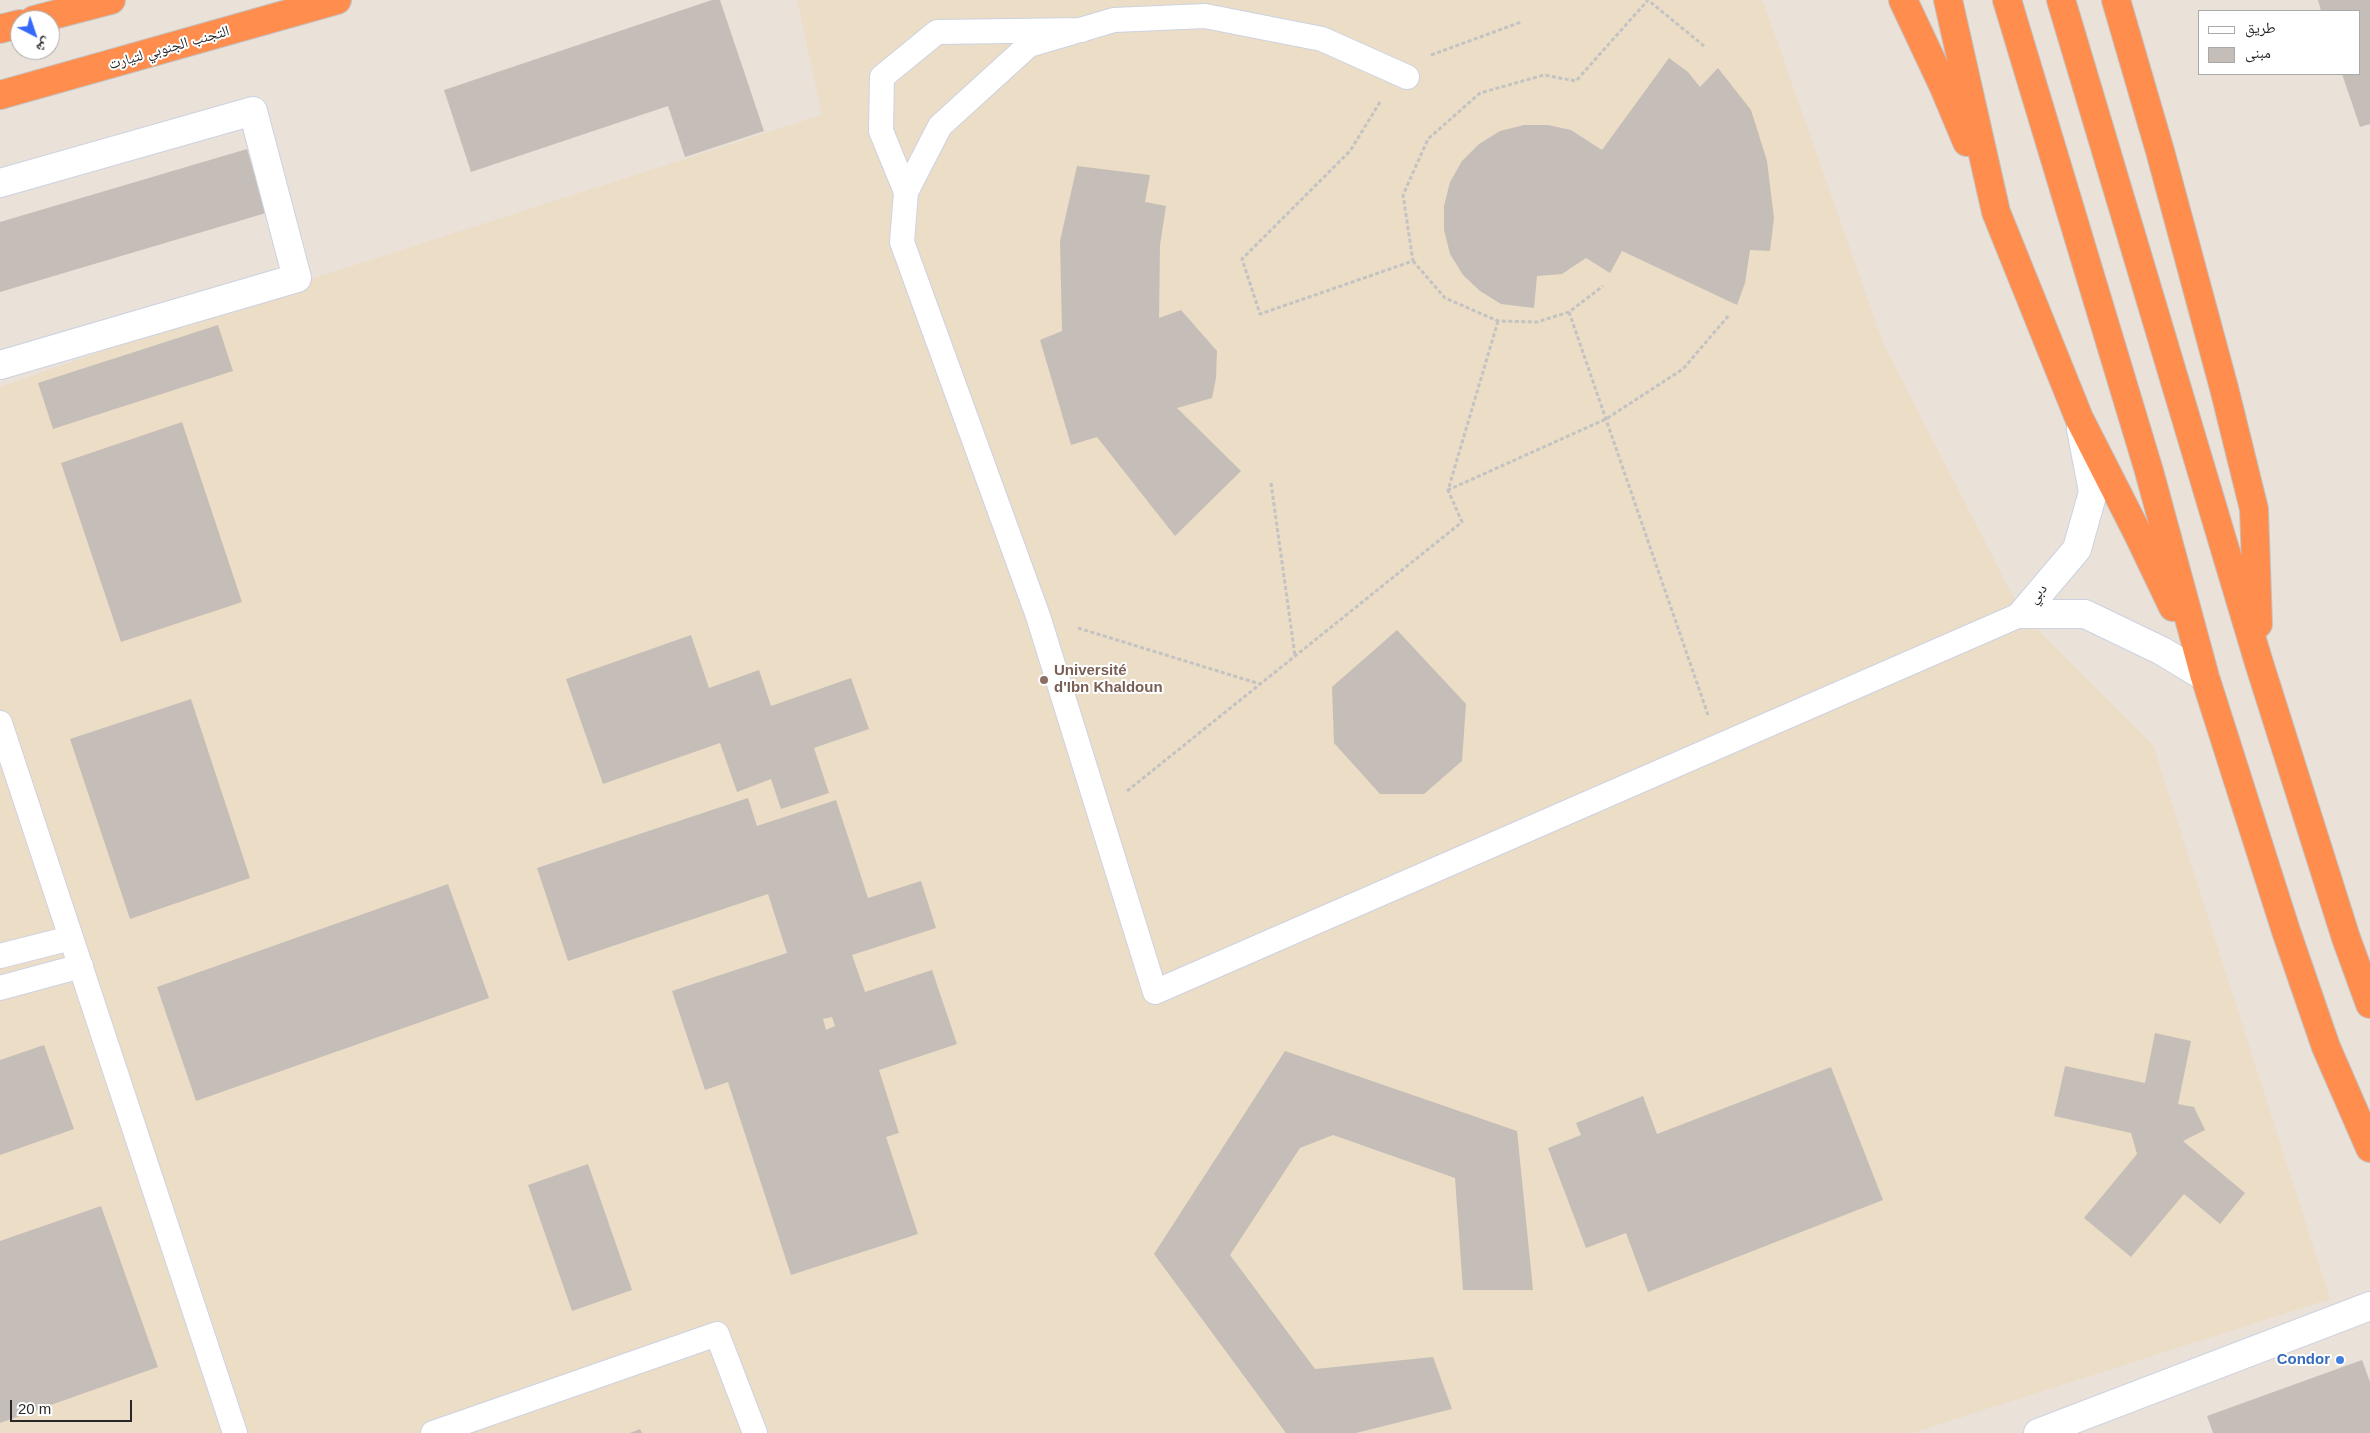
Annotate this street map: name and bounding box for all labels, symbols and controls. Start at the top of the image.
north arrow [10,10,60,60]
legend [2198,10,2360,75]
text: طريق [2245,19,2276,36]
street label: التجنب الجنوبي لتيارت [107,22,231,74]
text: ش [33,35,55,56]
text: مبنى [2245,44,2271,61]
street label: دبي [2024,580,2052,608]
place label: Université d'Ibn Khaldoun [1054,662,1163,697]
marker: Université d'Ibn Khaldoun [1038,674,1050,686]
place label: Condor [2277,1351,2330,1369]
marker: Condor [2334,1354,2346,1366]
scale bar [12,1390,135,1422]
text: 20 m [18,1400,51,1417]

